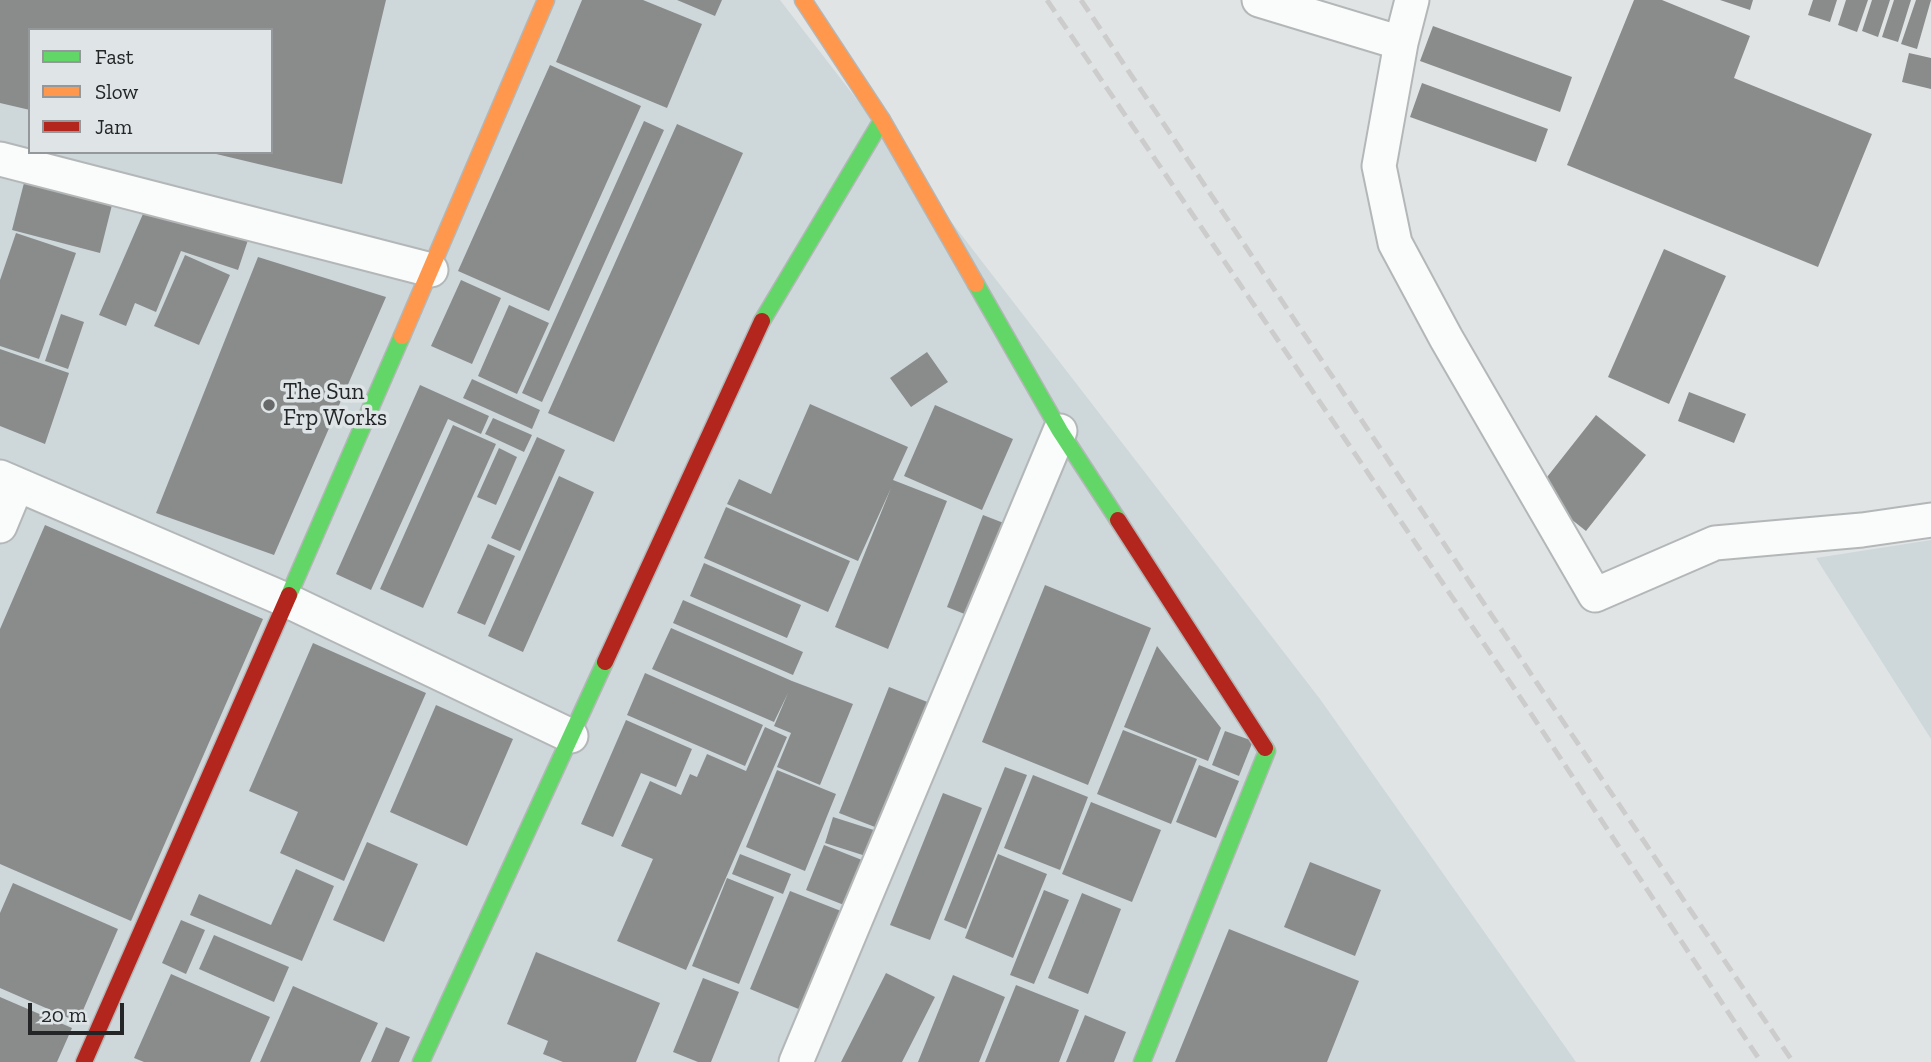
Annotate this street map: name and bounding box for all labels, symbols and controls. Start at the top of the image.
legend [28,28,273,154]
text: Fast [95,44,134,69]
text: Slow [95,79,138,104]
text: Jam [95,114,132,139]
place label: The Sun Frp Works [283,378,387,432]
marker: The Sun Frp Works [261,397,277,413]
scale bar [32,988,128,1032]
text: 20 m [41,1002,87,1027]

